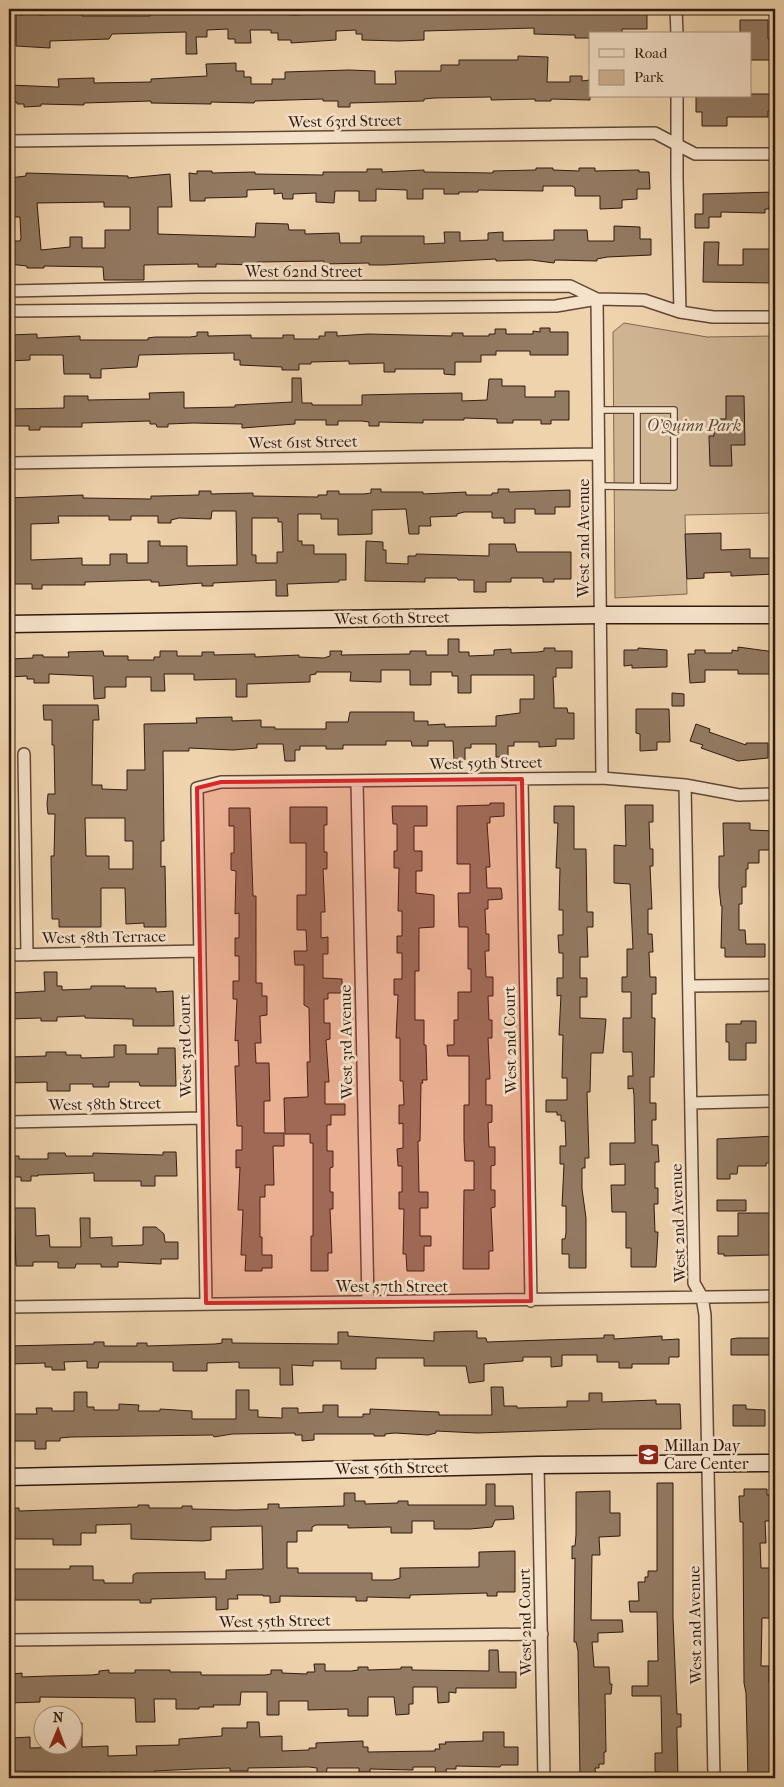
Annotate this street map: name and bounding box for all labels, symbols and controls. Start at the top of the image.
legend [589,32,752,98]
text: Road [634,44,668,62]
text: Park [634,68,664,86]
street label: West 63rd Street [287,111,402,132]
street label: West 62nd Street [244,262,363,281]
park label: O'Quinn Park [647,416,741,436]
street label: West 61st Street [247,432,358,452]
street label: West 2nd Avenue [574,479,593,598]
street label: West 60th Street [333,607,450,629]
street label: West 59th Street [428,753,543,774]
street label: West 58th Terrace [41,926,166,948]
street label: West 3rd Avenue [336,984,357,1100]
street label: West 2nd Court [500,986,520,1095]
street label: West 3rd Court [175,994,195,1099]
street label: West 58th Street [47,1094,162,1115]
street label: West 2nd Avenue [666,1163,690,1284]
street label: West 57th Street [335,1277,449,1296]
place label: Millan Day Care Center [664,1436,749,1473]
school or university icon: Millan Day Care Center [636,1442,660,1466]
street label: West 56th Street [334,1458,449,1479]
street label: West 2nd Avenue [684,1565,706,1686]
street label: West 2nd Court [515,1568,535,1677]
street label: West 55th Street [218,1611,331,1631]
north arrow [32,1704,82,1754]
text: N [53,1709,64,1726]

